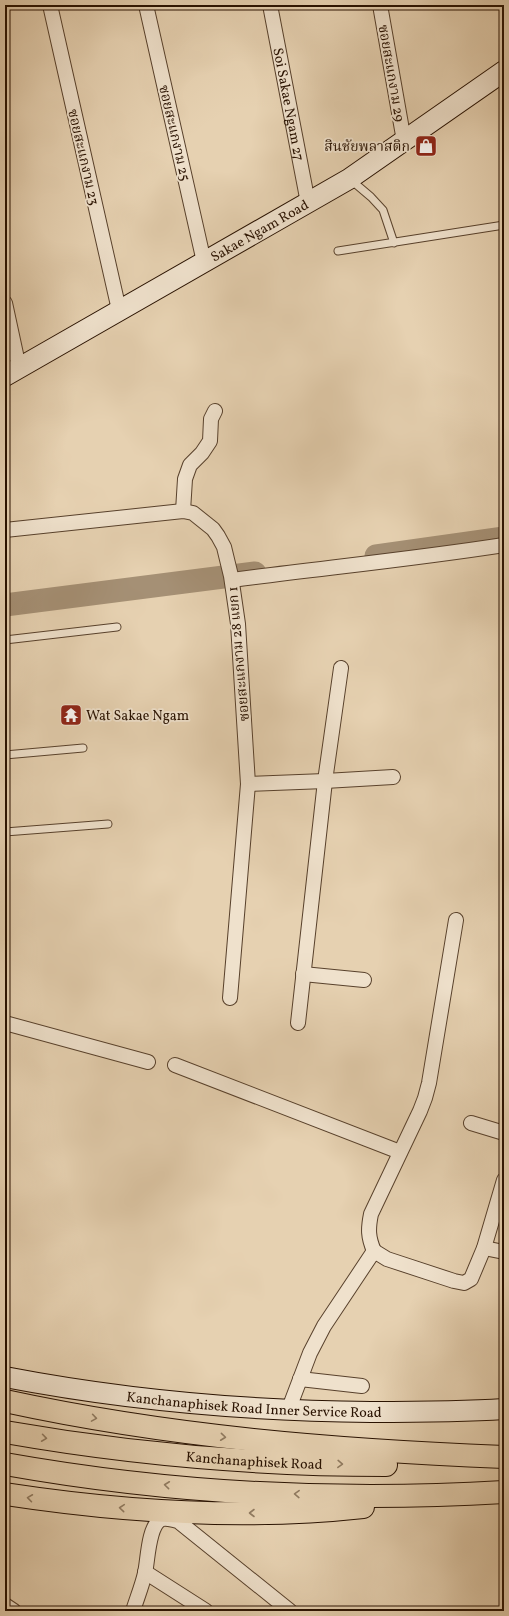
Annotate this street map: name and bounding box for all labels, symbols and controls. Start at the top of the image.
street label: ซอยสะแกงาม 29 [373,23,408,123]
street label: Soi Sakae Ngam 27 [267,46,308,163]
street label: ซอยสะแกงาม 25 [153,83,194,183]
street label: ซอยสะแกงาม 23 [62,107,103,207]
shop icon: สินชัยพลาสติก [413,133,439,159]
place label: สินชัยพลาสติก [324,138,410,157]
street label: Sakae Ngam Road [207,196,313,267]
street label: ซอยสะแกงาม 28 แยก 1 [224,586,255,722]
temple icon: Wat Sakae Ngam [58,702,84,728]
place label: Wat Sakae Ngam [86,707,189,726]
street label: Kanchanaphisek Road Inner Service Road [125,1388,382,1423]
one-way arrow [91,1413,97,1422]
one-way arrow [220,1432,226,1441]
one-way arrow [40,1433,47,1442]
street label: Kanchanaphisek Road [185,1448,323,1475]
one-way arrow [337,1460,343,1469]
one-way arrow [164,1481,170,1490]
one-way arrow [294,1489,300,1498]
one-way arrow [27,1494,33,1503]
one-way arrow [119,1504,125,1513]
one-way arrow [249,1509,255,1517]

